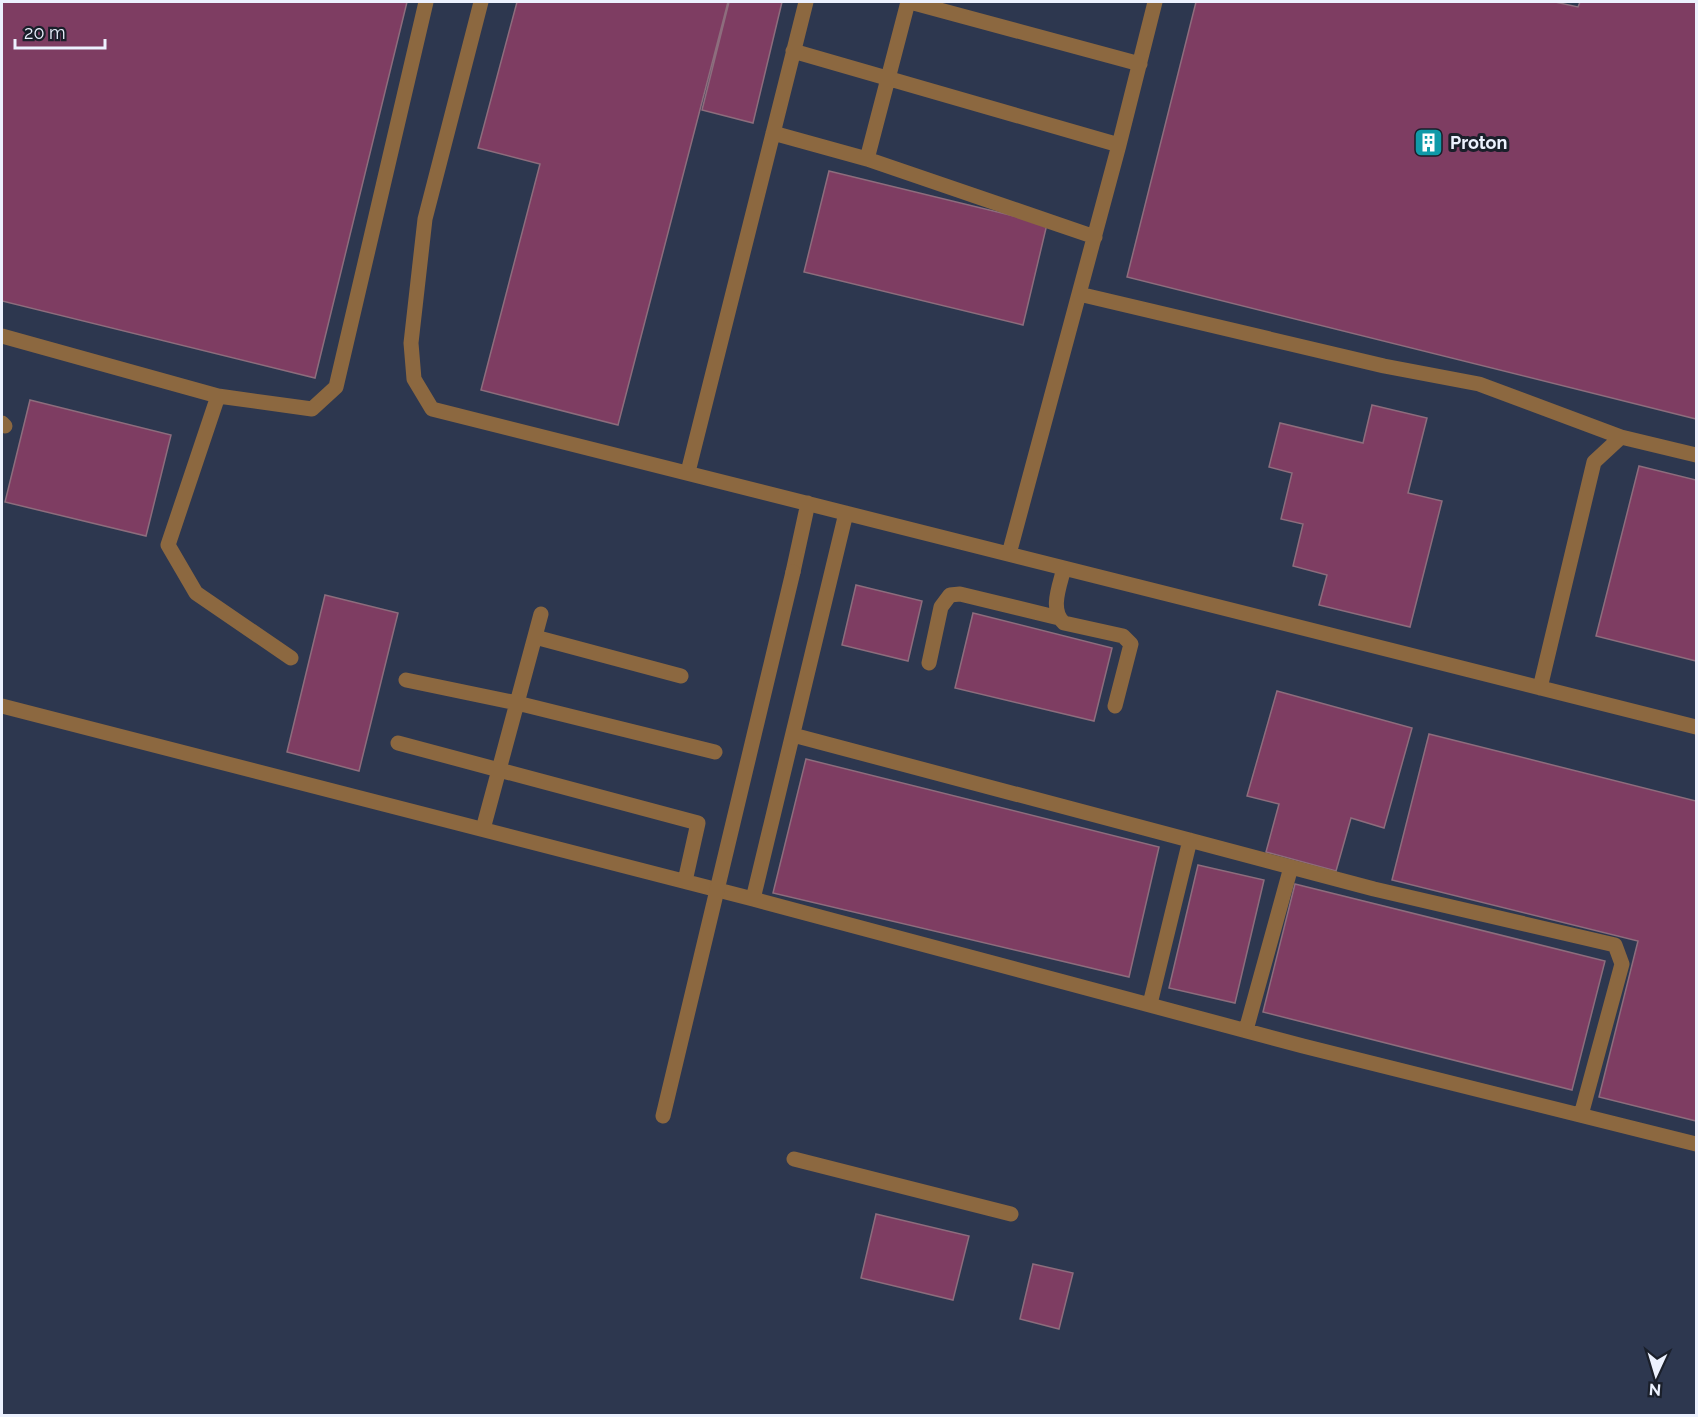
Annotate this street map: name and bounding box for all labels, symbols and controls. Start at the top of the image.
scale bar [15,12,105,50]
text: 20 m [24,22,66,43]
building icon: Proton [1413,126,1445,158]
place label: Proton [1450,132,1507,153]
north arrow [1626,1345,1686,1405]
text: N [1648,1380,1662,1399]

